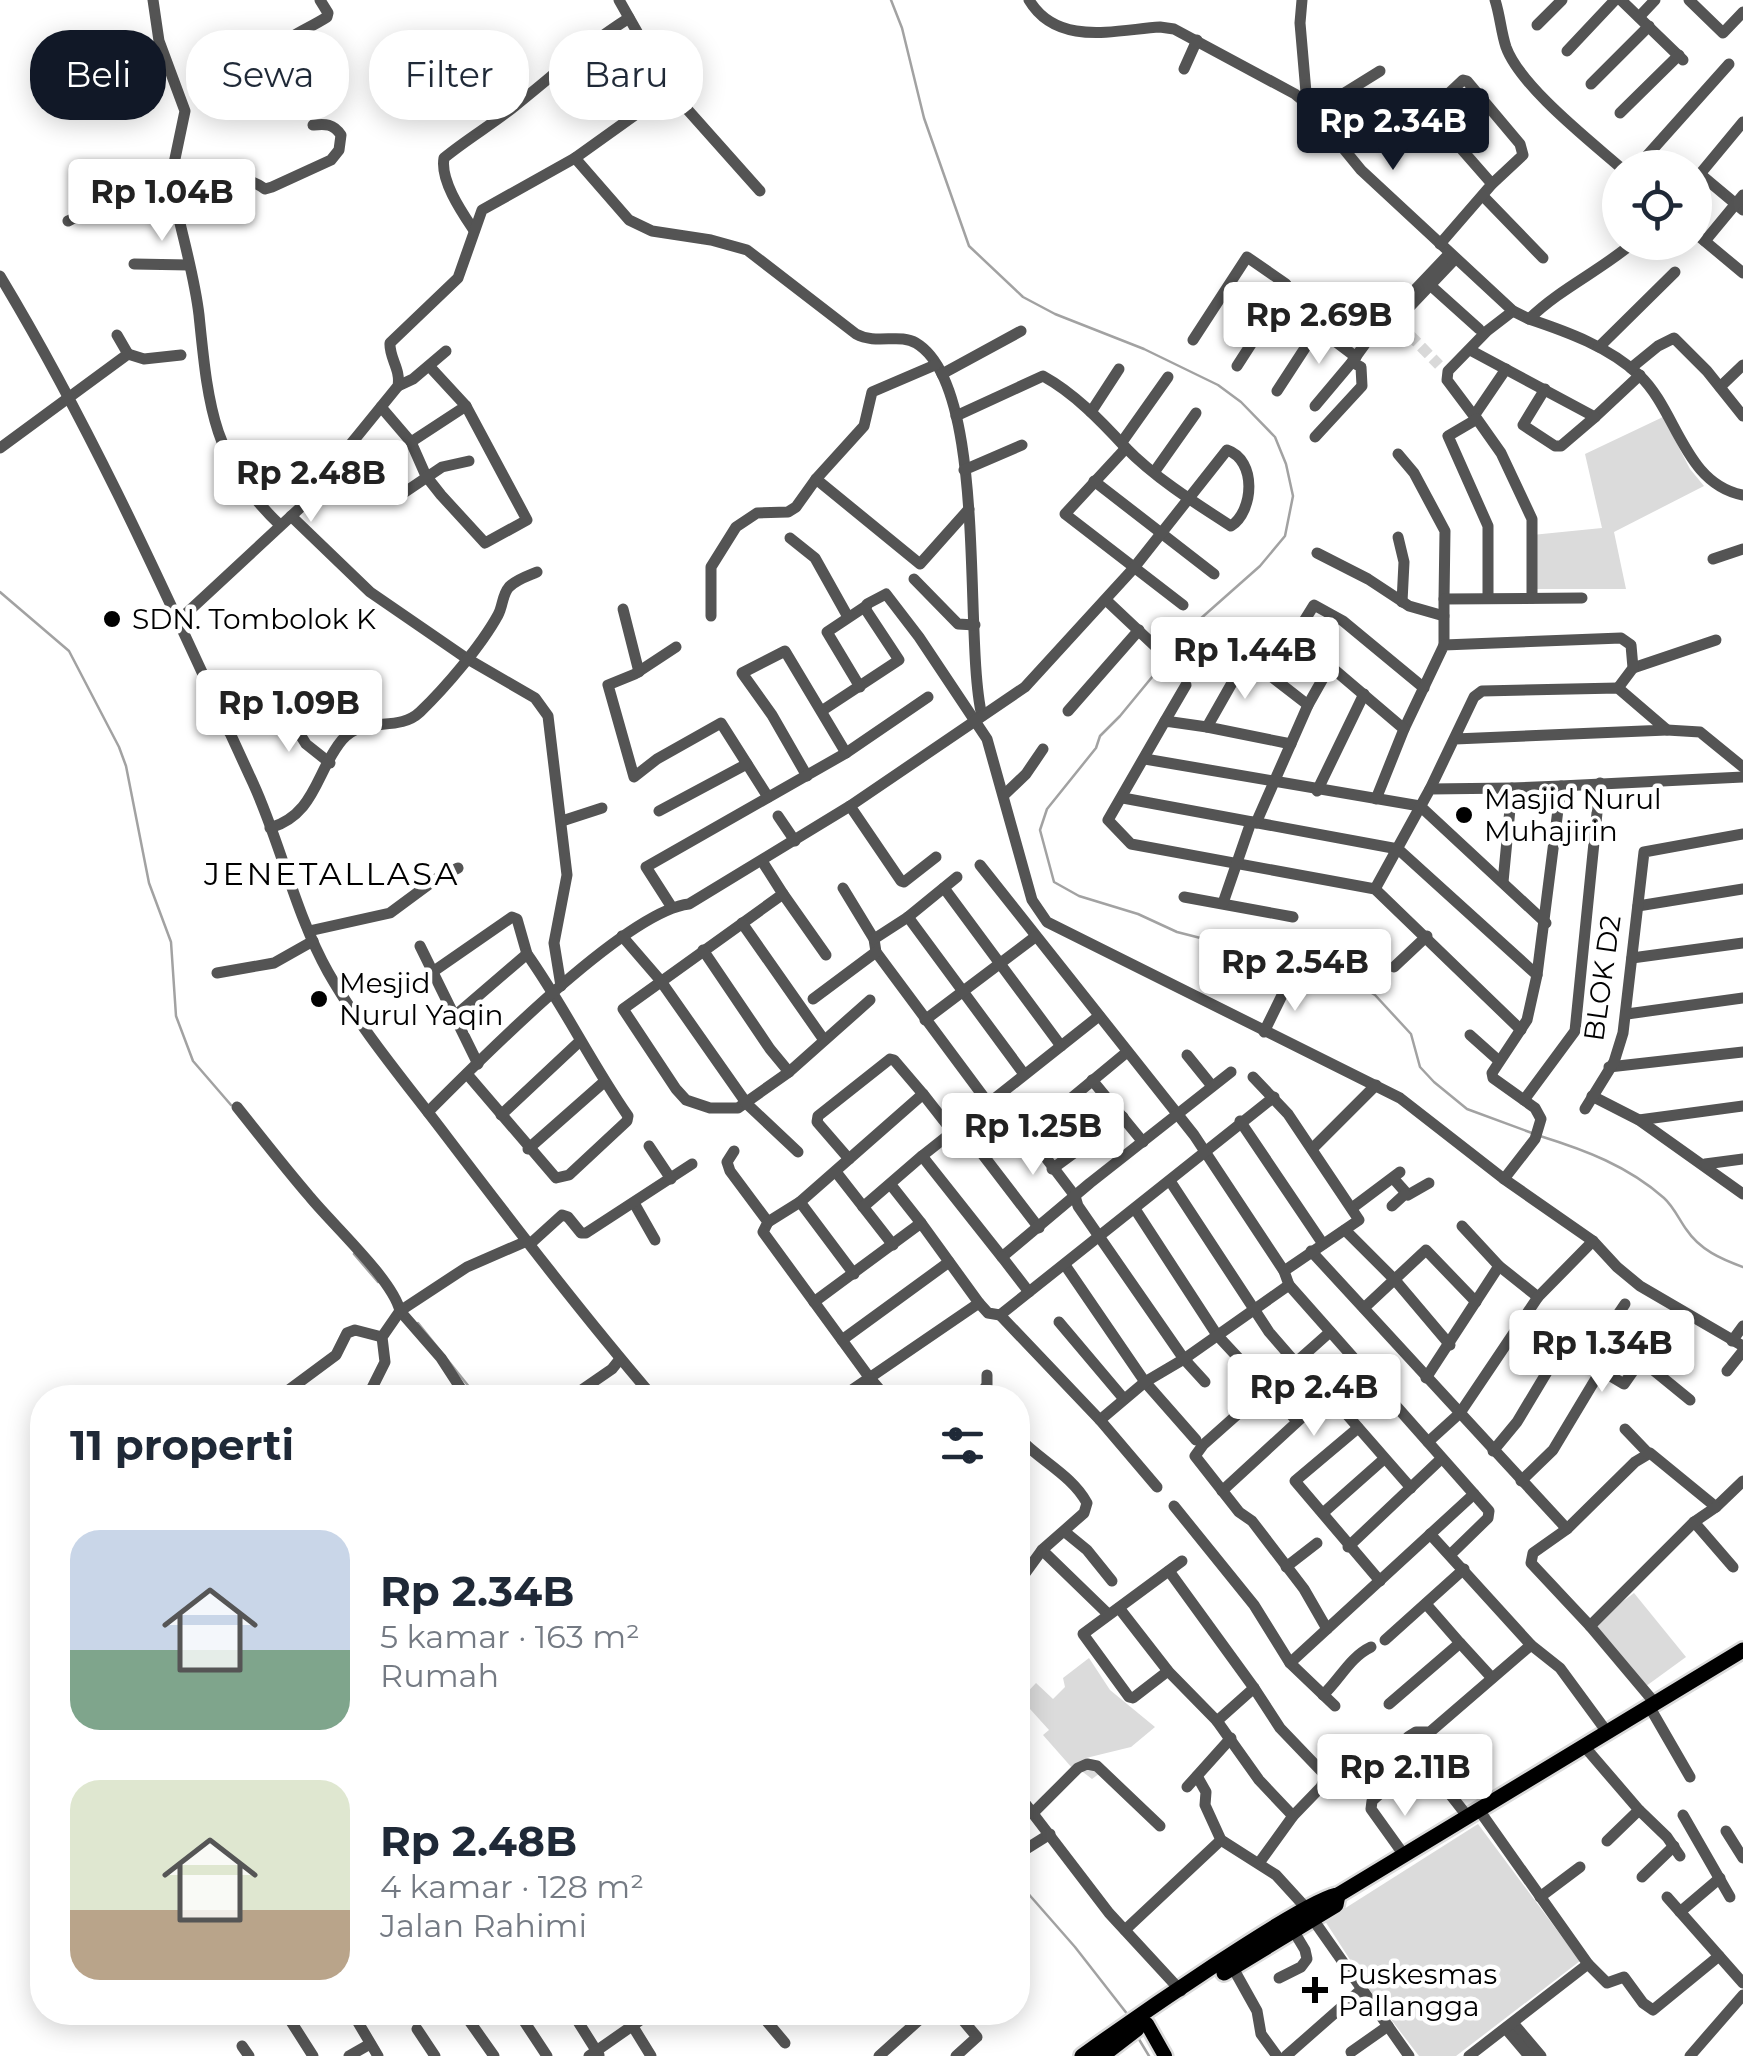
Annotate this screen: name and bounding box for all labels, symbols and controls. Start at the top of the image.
chip: Beli [30,30,166,120]
chip: Sewa [186,30,349,120]
chip: Filter [369,30,529,120]
chip: Baru [549,30,703,120]
pin: Rp 2.34B [1290,88,1496,173]
text: Rp 2.34B [1319,101,1467,140]
map controls [1602,150,1712,260]
button: locate [1602,150,1712,260]
pin: Rp 1.04B [59,159,265,244]
text: Rp 1.04B [90,172,234,211]
pin: Rp 2.69B [1216,282,1422,367]
text: Rp 2.69B [1245,295,1393,334]
pin: Rp 2.48B [208,440,414,525]
text: Rp 2.48B [236,453,386,492]
place label: SDN. Tombolok K [132,602,376,636]
marker: SDN. Tombolok K [101,608,123,630]
pin: Rp 1.44B [1142,617,1348,702]
text: Rp 1.44B [1173,630,1317,669]
pin: Rp 1.09B [186,670,392,755]
text: Rp 1.09B [218,683,360,722]
place label: Masjid Nurul Muhajirin [1484,782,1662,848]
marker: Masjid Nurul Muhajirin [1453,804,1475,826]
district label: JENETALLASA [203,854,460,893]
street label: BLOK D2 [1576,913,1628,1043]
pin: Rp 2.54B [1192,929,1398,1014]
text: Rp 2.54B [1221,942,1369,981]
place label: Mesjid Nurul Yaqin [339,966,503,1032]
marker: Mesjid Nurul Yaqin [308,988,330,1010]
pin: Rp 1.25B [930,1093,1136,1178]
text: Rp 1.25B [964,1106,1102,1145]
pin: Rp 1.34B [1499,1310,1705,1395]
text: Rp 1.34B [1531,1323,1673,1362]
pin: Rp 2.4B [1222,1354,1406,1439]
text: Rp 2.4B [1250,1367,1378,1406]
icon: filters [935,1418,990,1473]
text: 11 properti [70,1419,294,1471]
text: Rp 2.34B [380,1565,574,1617]
icon: home [150,1570,270,1690]
text: 5 kamar · 163 m² [380,1617,640,1656]
text: Rumah [380,1656,499,1695]
pin: Rp 2.11B [1302,1734,1508,1819]
text: Rp 2.11B [1339,1747,1471,1786]
text: Rp 2.48B [380,1815,577,1867]
icon: home [150,1820,270,1940]
text: 4 kamar · 128 m² [380,1867,644,1906]
text: Jalan Rahimi [380,1906,587,1945]
place label: Puskesmas Pallangga [1338,1957,1497,2023]
marker: Puskesmas Pallangga [1302,1977,1328,2003]

